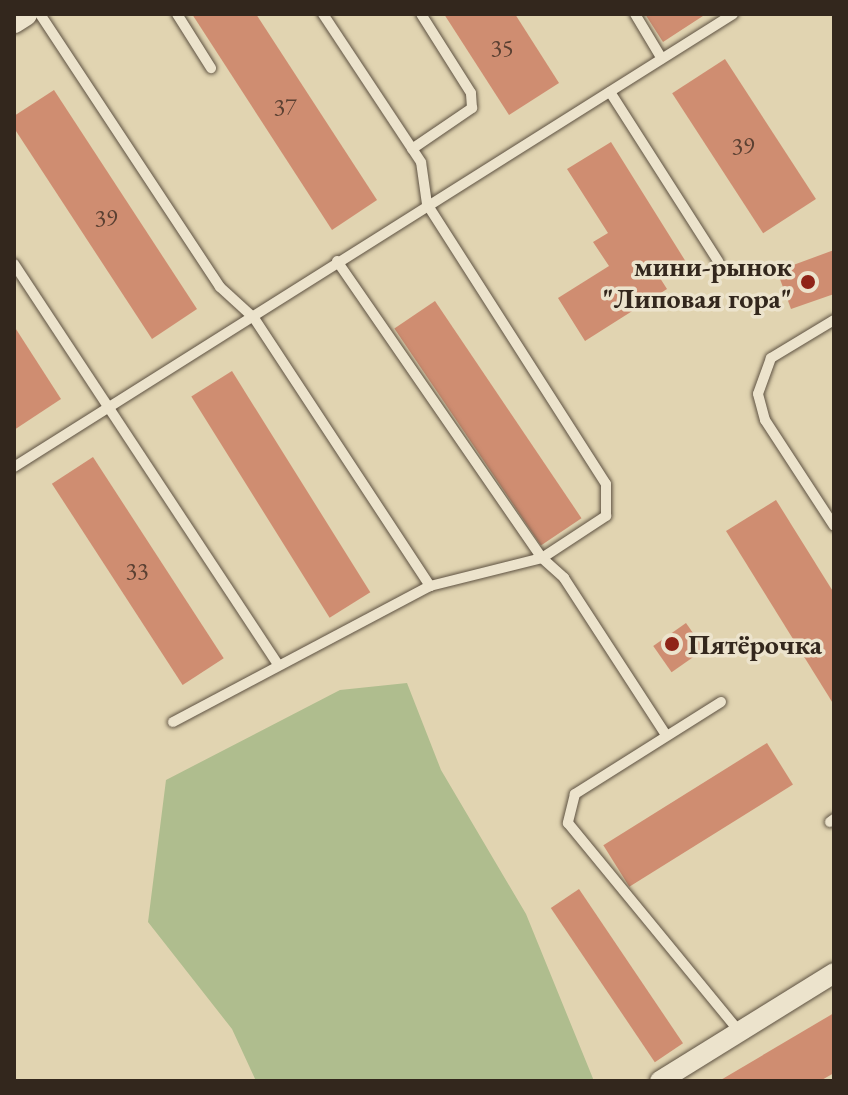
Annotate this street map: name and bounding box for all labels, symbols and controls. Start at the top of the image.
house number: 35 [490,34,514,62]
house number: 37 [273,93,297,121]
house number: 39 [731,132,755,160]
house number: 39 [94,204,118,232]
place label: мини-рынок "Липовая гора" [602,249,792,315]
marker: мини-рынок "Липовая гора" [799,273,817,291]
house number: 33 [125,557,149,585]
place label: Пятёрочка [688,627,822,661]
marker: Пятёрочка [663,635,681,653]

